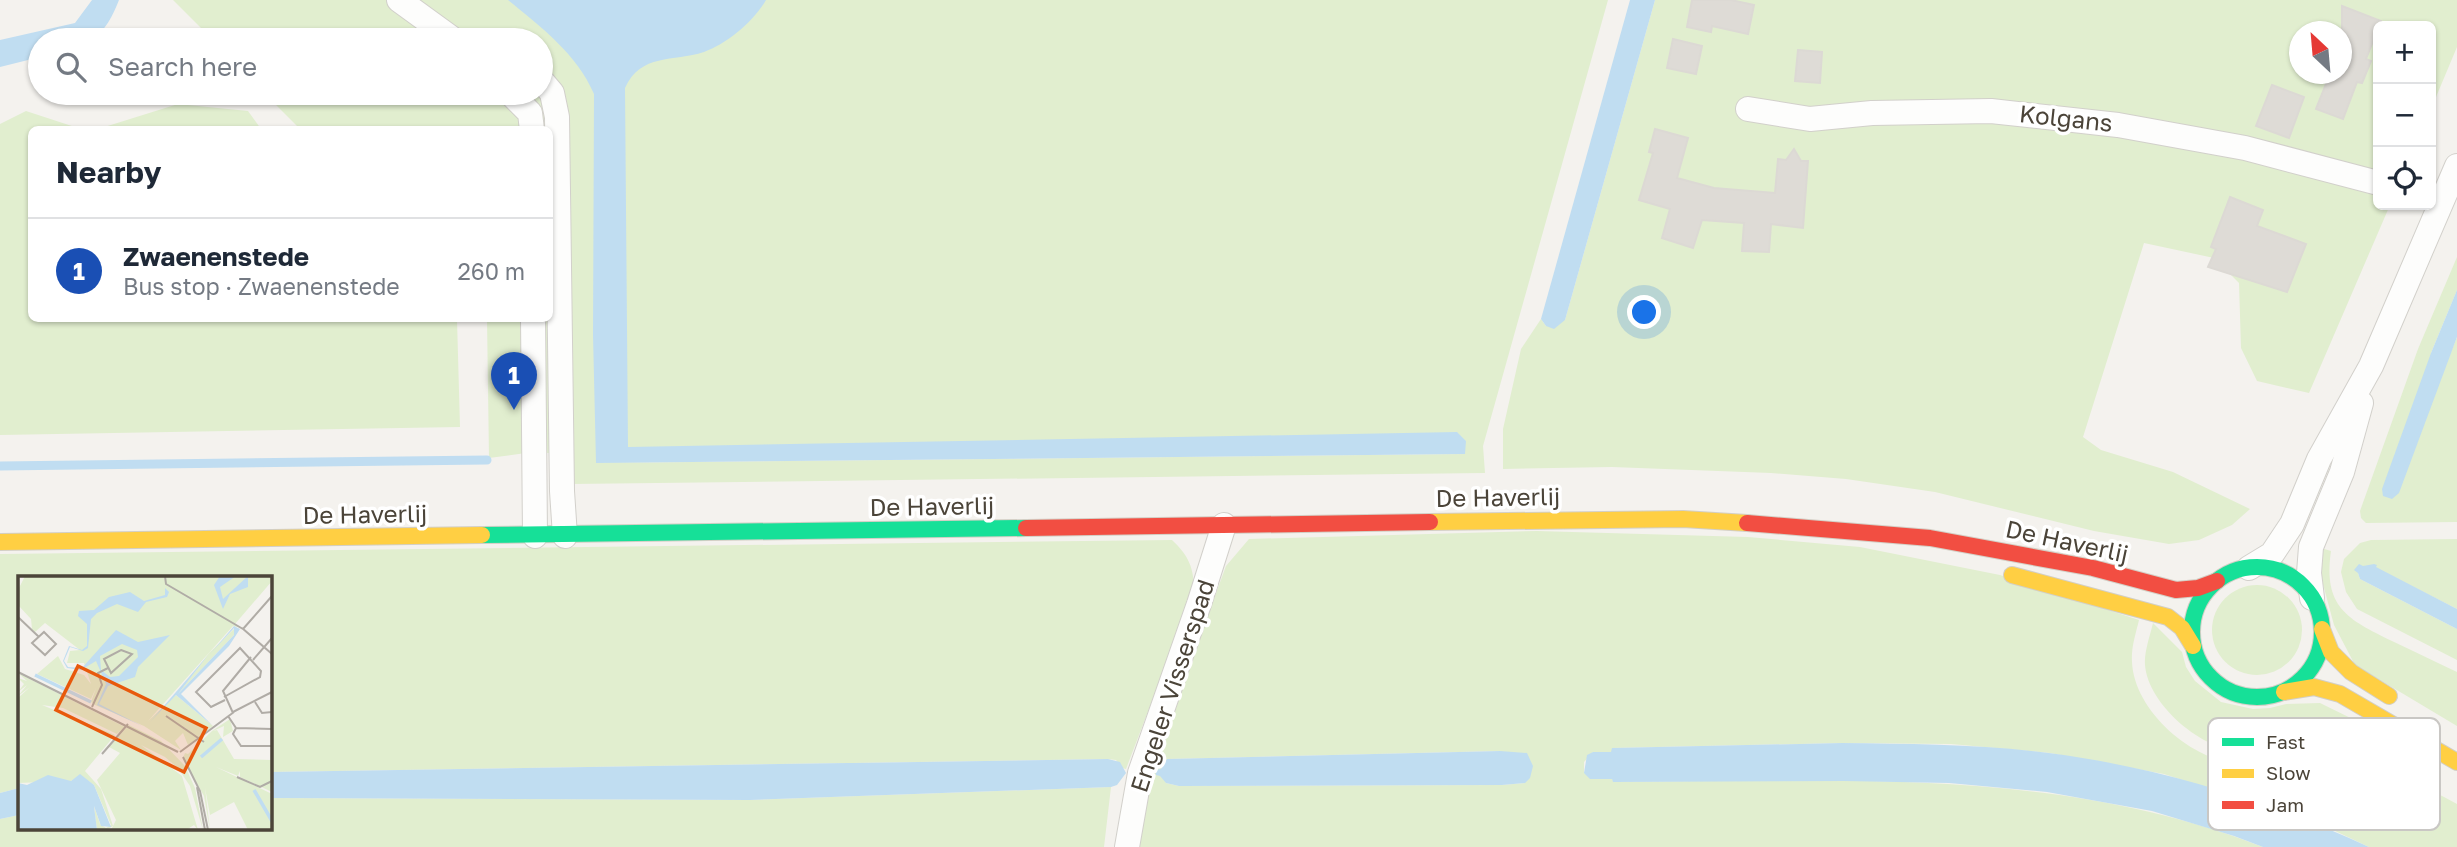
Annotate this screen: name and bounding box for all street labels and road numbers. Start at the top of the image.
street label: Kolgans [2018,98,2114,137]
street label: De Haverlij [1435,481,1561,512]
street label: De Haverlij [869,490,995,521]
street label: De Haverlij [302,498,428,529]
street label: De Haverlij [2003,513,2131,568]
street label: Engeler Visserspad [1124,576,1220,796]

